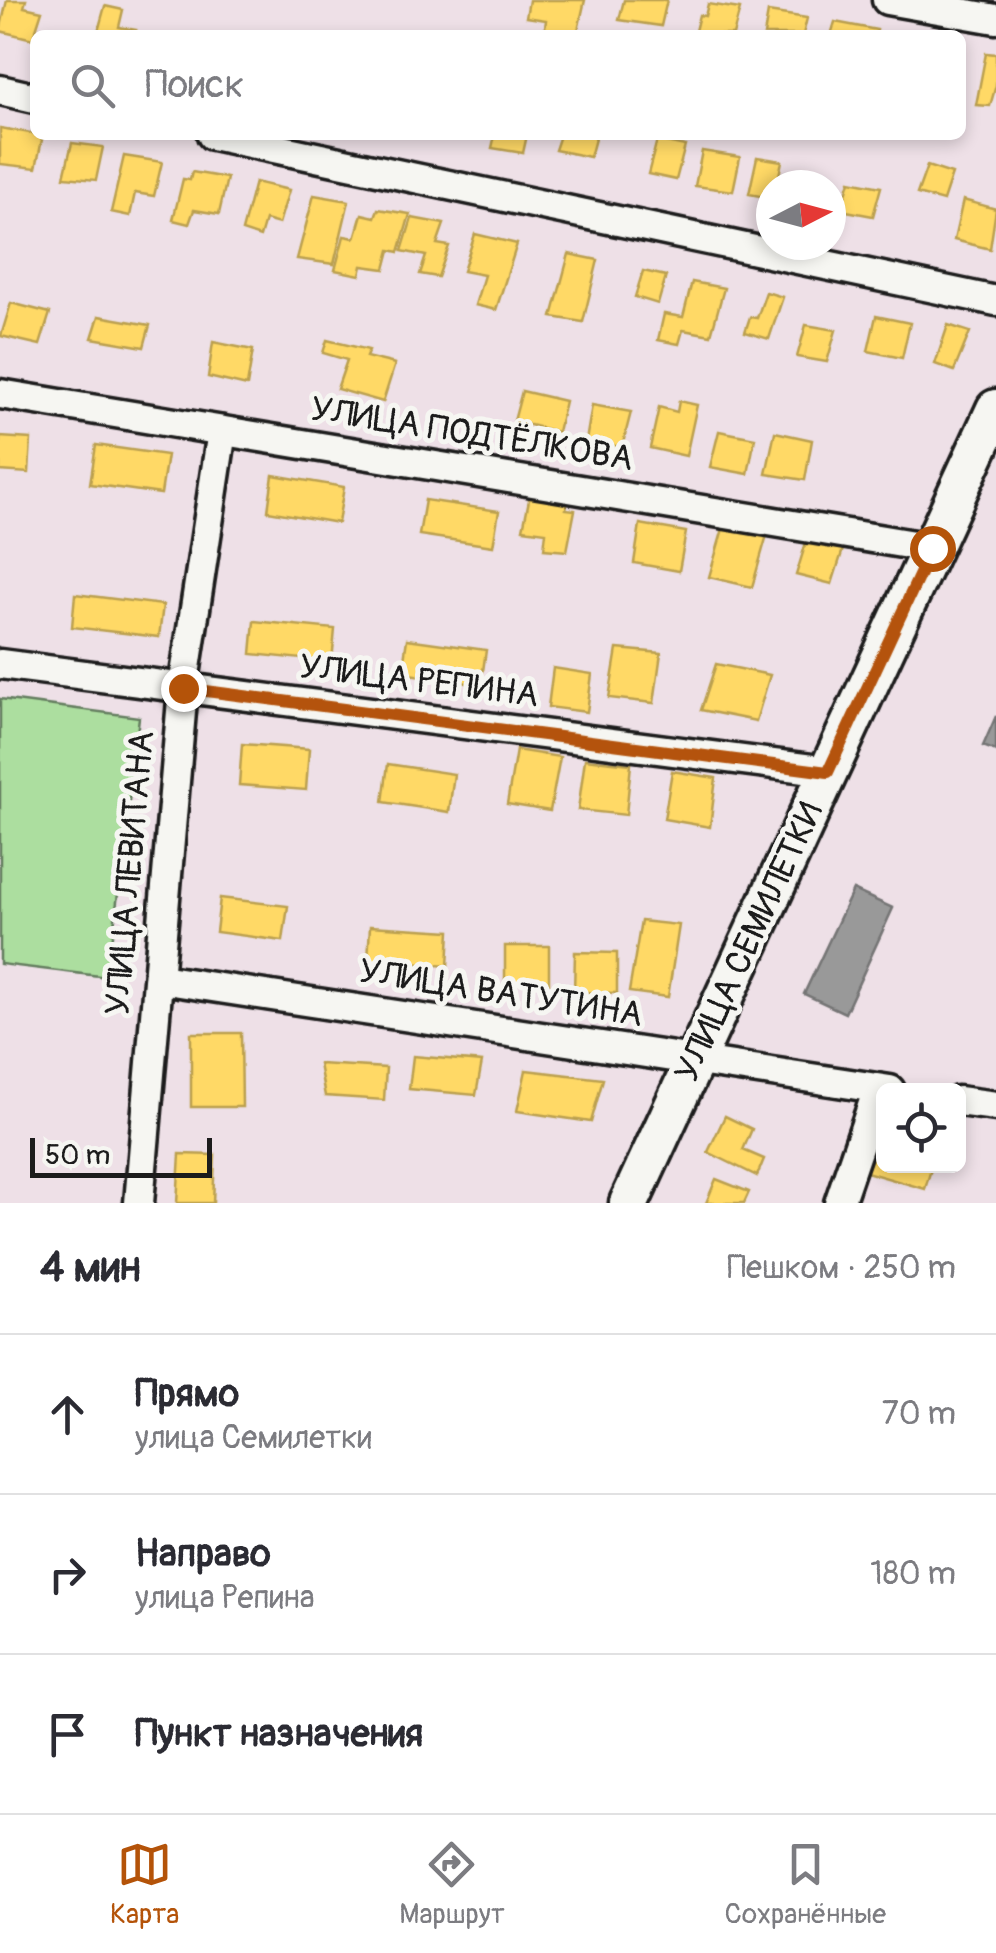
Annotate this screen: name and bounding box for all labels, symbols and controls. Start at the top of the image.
search box [30,30,966,140]
icon: search [65,58,120,113]
text: Поиск [145,61,244,109]
north arrow [756,170,846,260]
street label: УЛИЦА ПОДТЁЛКОВА [308,387,636,481]
route start [910,526,956,572]
street label: УЛИЦА РЕПИНА [297,645,541,717]
route end [161,666,207,712]
street label: УЛИЦА ЛЕВИТАНА [96,729,164,1017]
street label: УЛИЦА СЕМИЛЕТКИ [665,795,833,1089]
street label: УЛИЦА ВАТУТИНА [356,949,646,1037]
map controls [876,1083,966,1173]
button: locate [876,1083,966,1173]
scale bar [30,1133,212,1178]
text: 50 m [45,1138,110,1173]
text: 4 мин [40,1242,141,1294]
text: Пешком · 250 m [727,1248,956,1288]
text: Прямо [135,1370,239,1418]
icon: ahead [40,1387,95,1442]
text: 70 m [882,1394,956,1434]
text: улица Семилетки [135,1418,372,1458]
text: Направо [135,1530,271,1578]
icon: right [40,1547,95,1602]
text: 180 m [870,1554,956,1594]
text: улица Репина [135,1578,315,1618]
icon: arrive [40,1707,95,1762]
text: Пункт назначения [135,1710,423,1758]
tab: Карта [110,1837,179,1932]
tab: Маршрут [399,1837,505,1932]
tab: Сохранённые [725,1837,886,1932]

